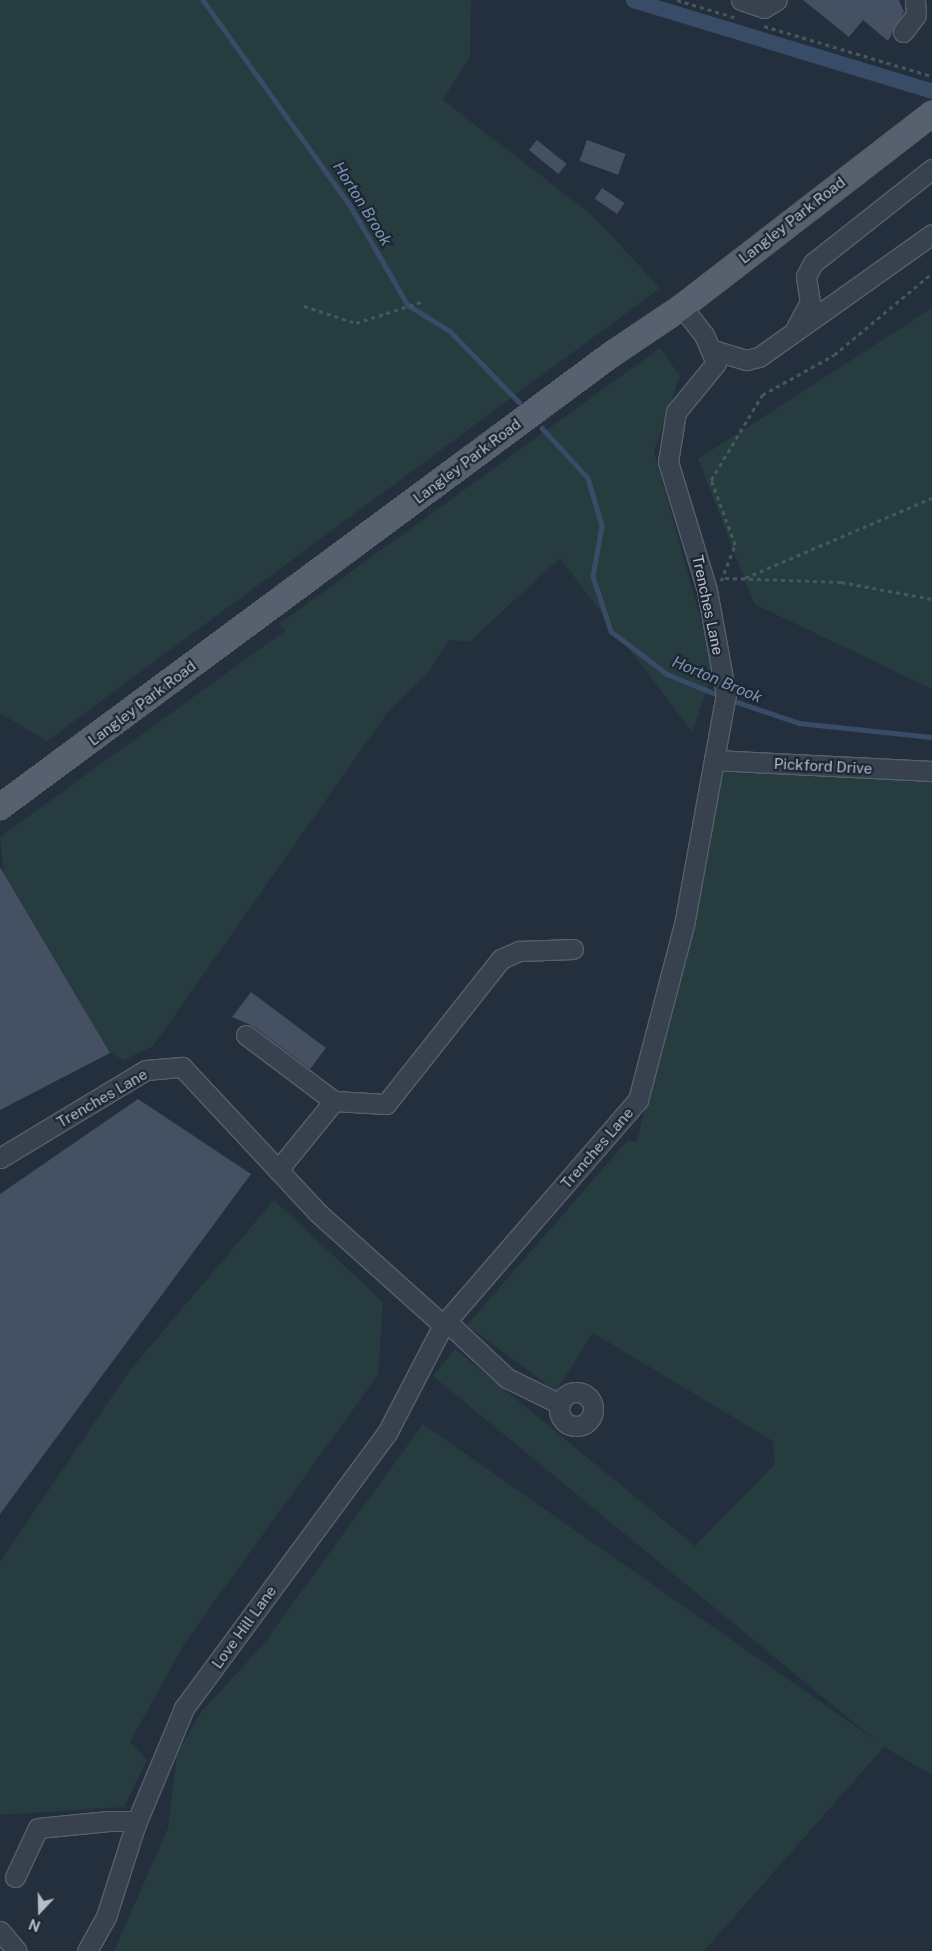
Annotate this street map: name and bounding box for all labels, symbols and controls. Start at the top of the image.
water label: Horton Brook [328,158,396,250]
street label: Langley Park Road [735,173,849,267]
street label: Langley Park Road [410,415,524,507]
street label: Trenches Lane [689,553,727,657]
water label: Horton Brook [669,652,765,708]
street label: Langley Park Road [85,657,199,749]
street label: Pickford Drive [773,754,873,778]
street label: Trenches Lane [54,1065,150,1131]
street label: Trenches Lane [557,1104,637,1192]
street label: Love Hill Lane [208,1582,280,1672]
north arrow [15,1886,65,1936]
text: N [27,1916,43,1934]

